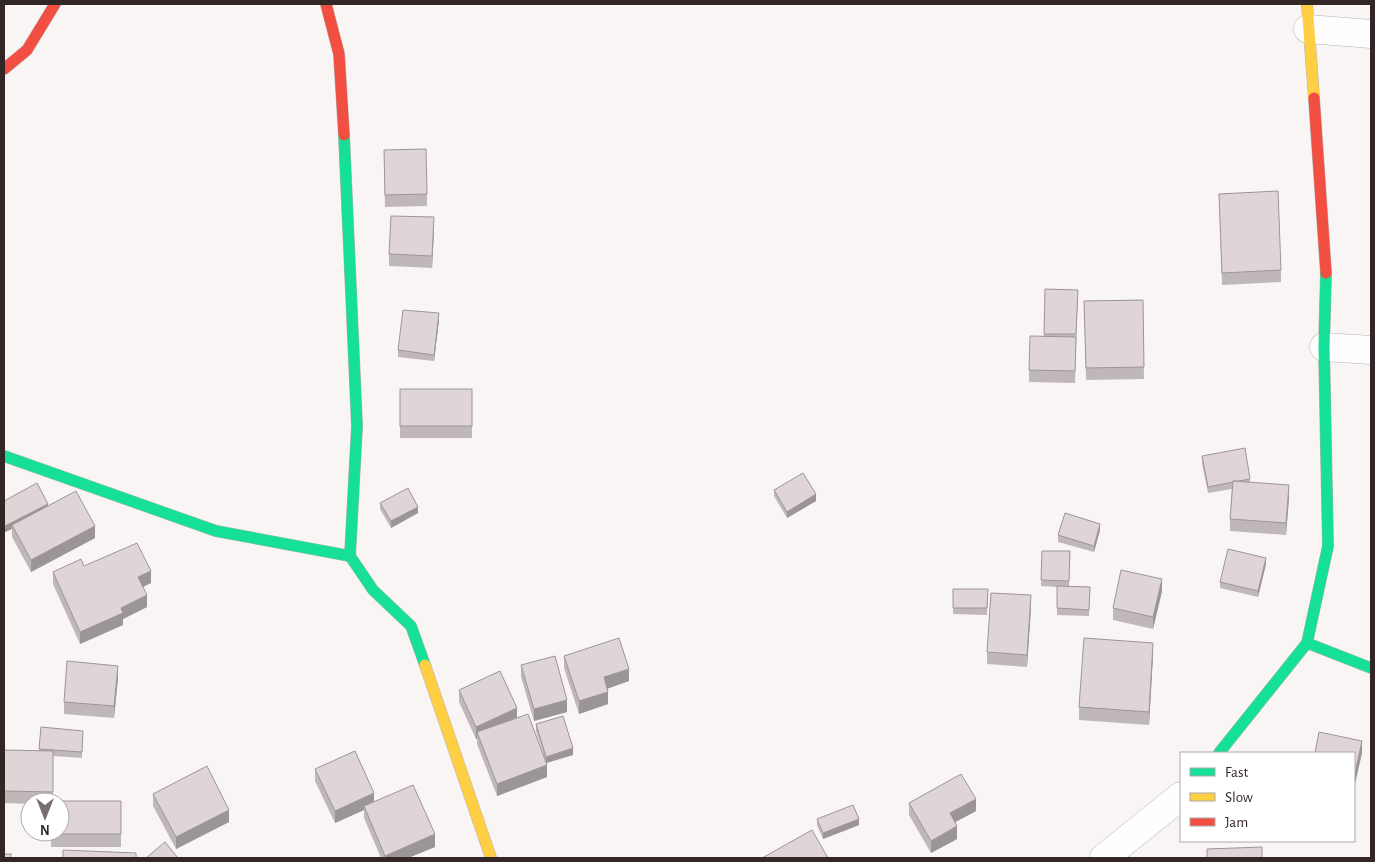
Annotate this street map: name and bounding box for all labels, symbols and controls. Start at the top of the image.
legend [1180,752,1355,842]
text: Fast [1225,765,1249,780]
text: Slow [1225,790,1253,805]
north arrow [20,792,70,842]
text: Jam [1225,815,1248,830]
text: N [40,822,50,836]

